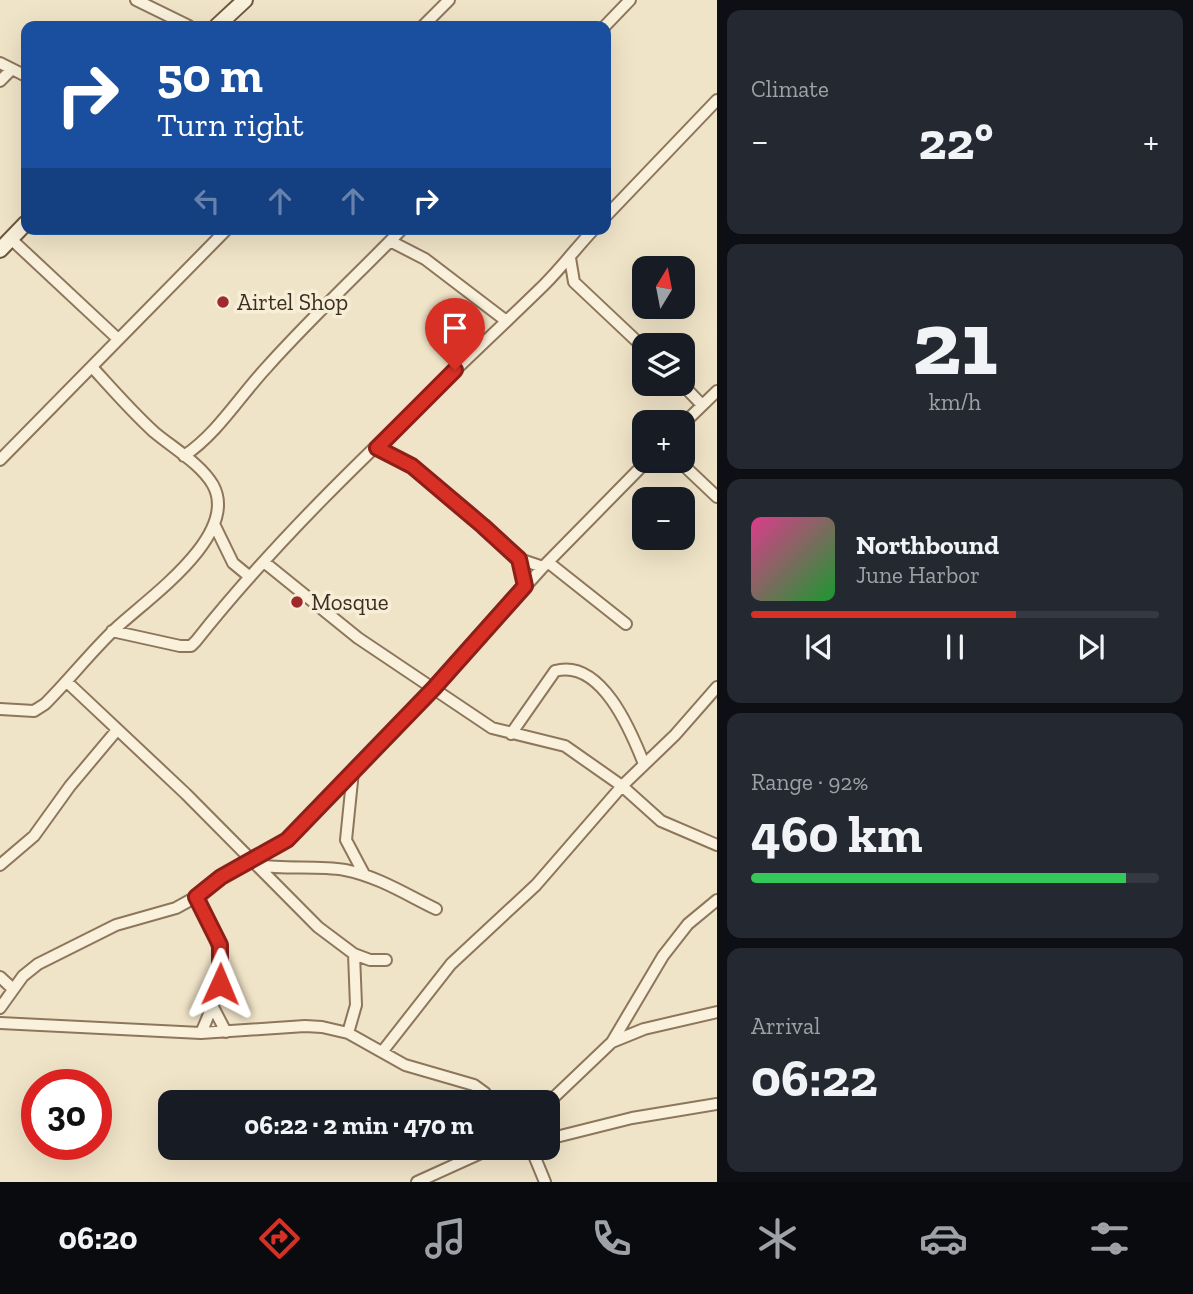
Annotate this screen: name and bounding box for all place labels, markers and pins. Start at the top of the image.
place label: Airtel Shop [237,288,348,316]
marker: Airtel Shop [215,294,231,310]
pin [425,298,485,370]
place label: Mosque [311,588,389,616]
marker: Mosque [289,594,305,610]

